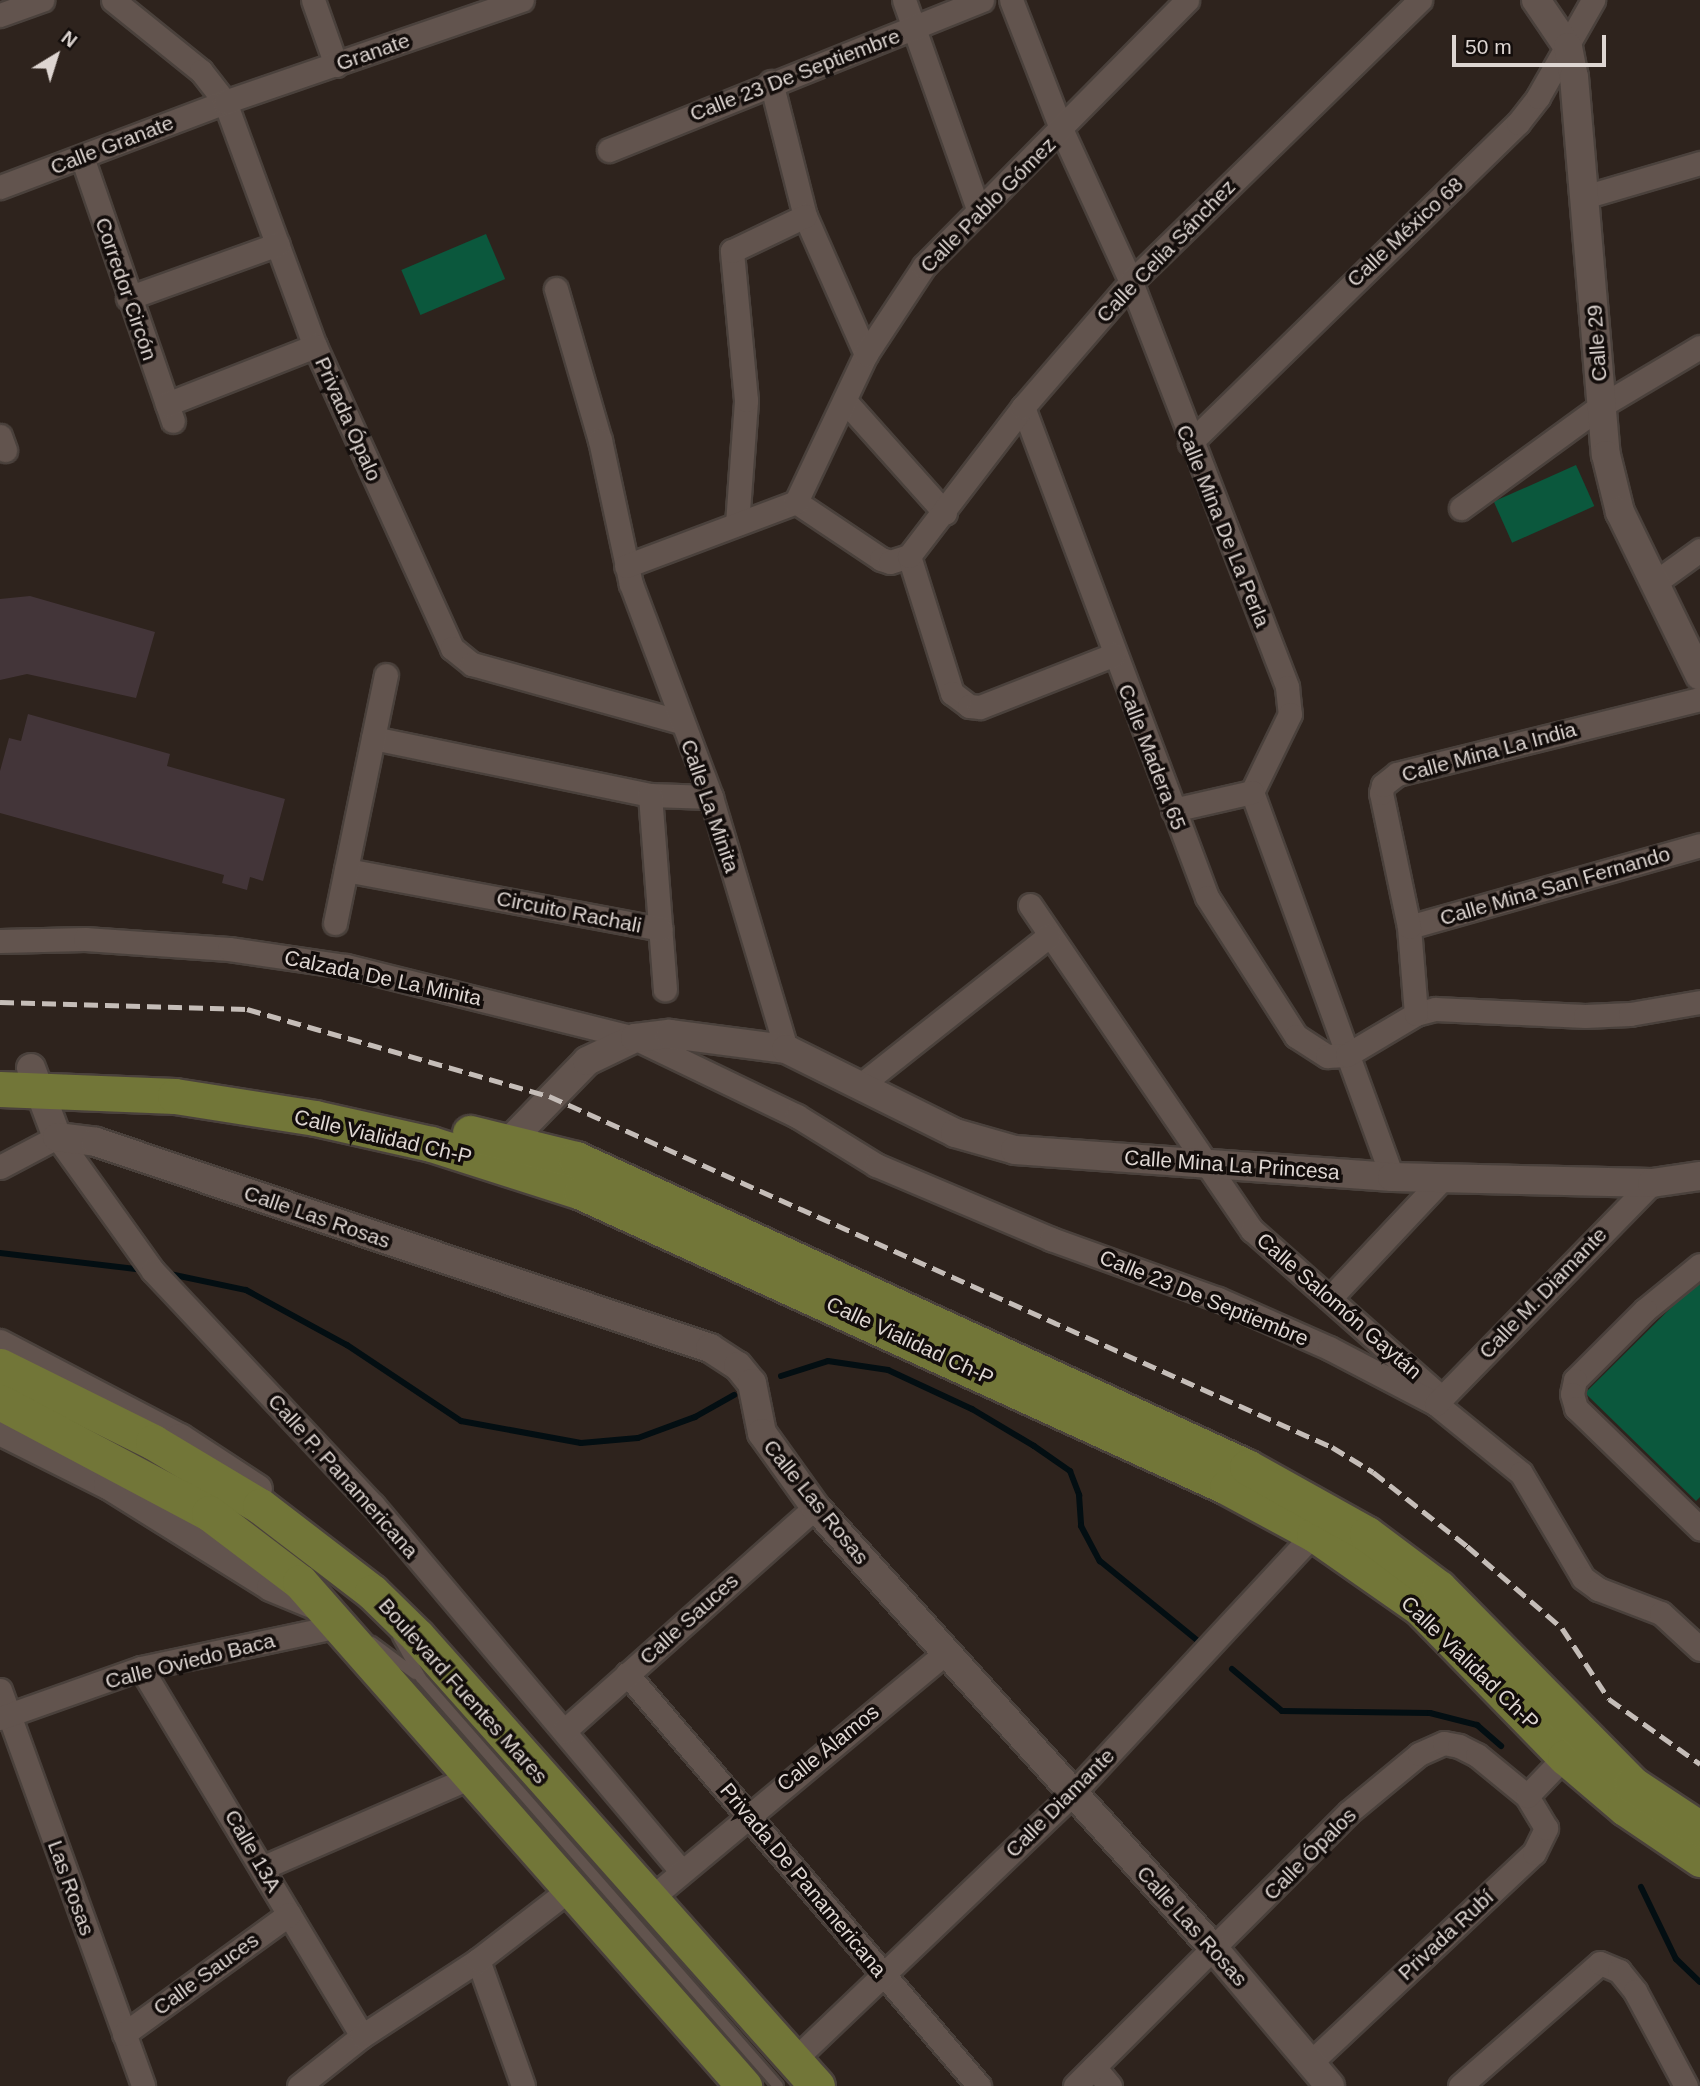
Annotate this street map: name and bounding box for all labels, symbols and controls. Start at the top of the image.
north arrow [21,21,91,91]
scale bar [1455,21,1609,65]
street label: Calle 23 De Septiembre [686,23,904,127]
text: N [57,27,81,52]
street label: Granate [333,28,413,76]
text: 50 m [1465,35,1512,58]
street label: Calle Granate [47,110,177,180]
street label: Calle Pablo Gómez [915,132,1061,278]
street label: Calle México 68 [1342,172,1468,292]
street label: Calle Celia Sánchez [1091,174,1241,328]
street label: Corredor Circón [90,214,162,364]
street label: Calle 29 [1582,304,1612,382]
street label: Privada Ópalo [309,353,387,485]
street label: Calle Mina De La Perla [1171,421,1275,631]
street label: Calle Madera 65 [1113,681,1191,833]
street label: Calle Mina La India [1399,717,1579,787]
street label: Calle La Minita [675,736,745,876]
street label: Calle Mina San Fernando [1437,841,1673,931]
street label: Circuito Rachali [494,886,644,938]
street label: Calzada De La Minita [282,945,484,1011]
street label: Calle Vialidad Ch-P [292,1104,474,1170]
street label: Calle Mina La Princesa [1123,1145,1341,1185]
street label: Calle Las Rosas [241,1180,393,1254]
street label: Calle M. Diamante [1474,1222,1612,1364]
street label: Calle Salomón Gaytán [1251,1228,1427,1384]
street label: Calle 23 De Septiembre [1096,1245,1312,1351]
street label: Calle Vialidad Ch-P [822,1291,998,1391]
street label: Calle P. Panamericana [263,1389,423,1563]
street label: Calle Las Rosas [758,1435,874,1569]
street label: Calle Sauces [635,1568,743,1670]
street label: Calle Vialidad Ch-P [1396,1591,1544,1735]
street label: Boulevard Fuentes Mares [373,1593,553,1789]
street label: Calle Oviedo Baca [103,1628,277,1694]
street label: Calle Álamos [772,1699,884,1797]
street label: Calle Diamante [1000,1743,1120,1863]
street label: Privada De Panamericana [715,1778,891,1982]
street label: Calle Ópalos [1259,1803,1361,1905]
street label: Calle 13A [219,1805,287,1897]
street label: Las Rosas [42,1837,100,1939]
street label: Calle Las Rosas [1131,1861,1253,1991]
street label: Privada Rubí [1393,1884,1499,1986]
street label: Calle Sauces [149,1927,263,2021]

